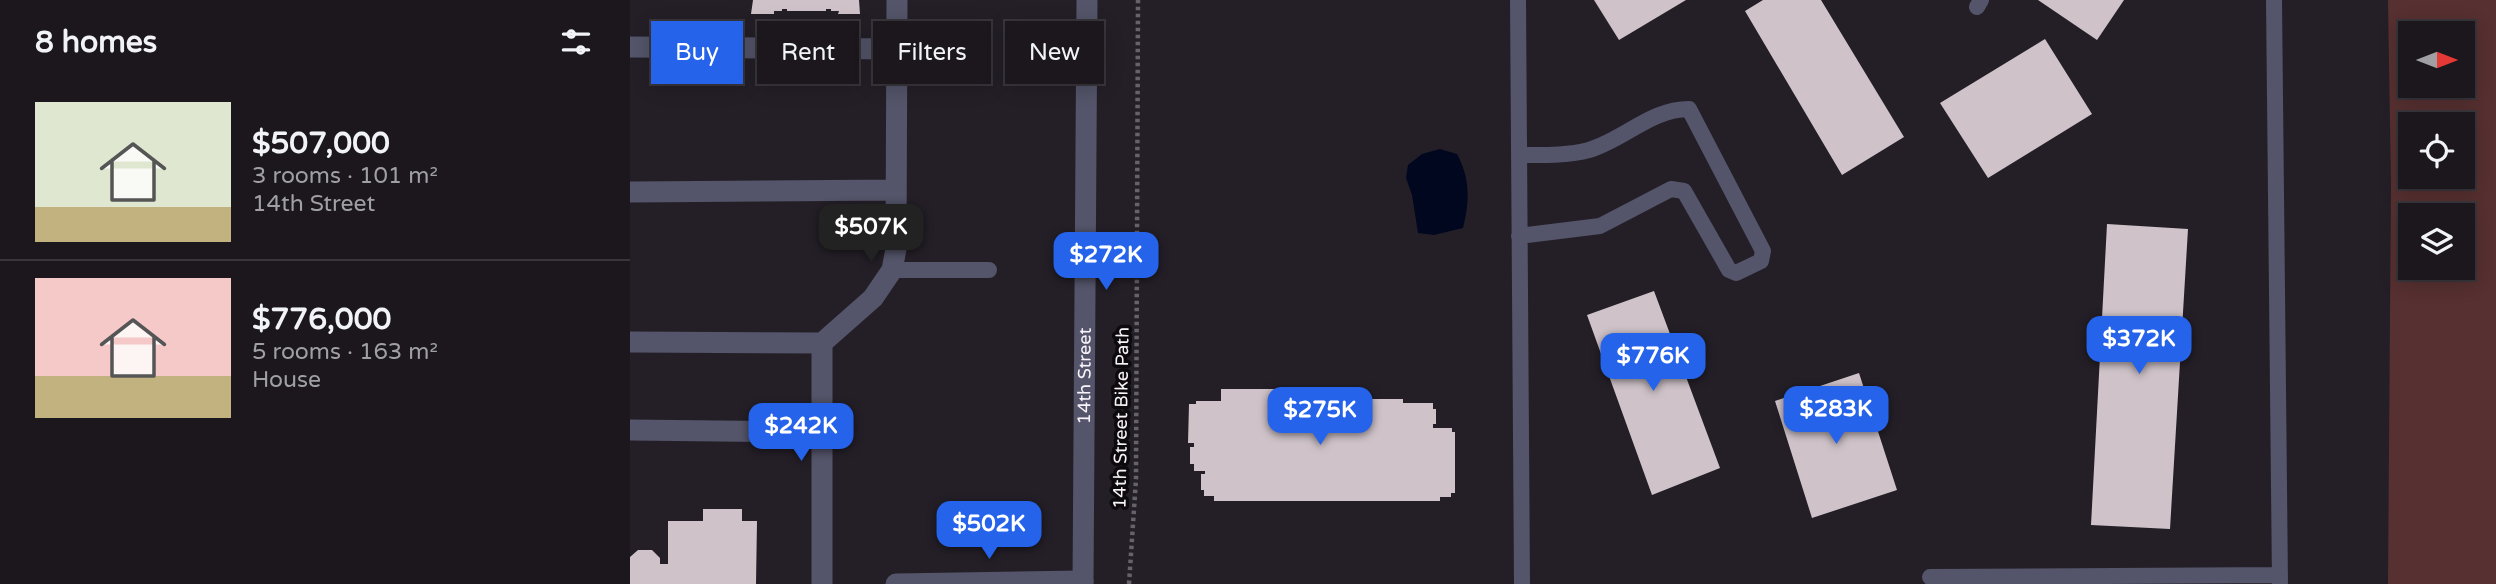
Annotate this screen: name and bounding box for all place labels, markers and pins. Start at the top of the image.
pin: $507K [822,204,920,264]
pin: $272K [1057,232,1155,292]
pin: $372K [2090,316,2188,376]
pin: $776K [1604,334,1702,393]
pin: $283K [1787,386,1885,446]
pin: $275K [1271,388,1369,447]
pin: $242K [752,404,850,463]
pin: $502K [940,502,1038,561]

